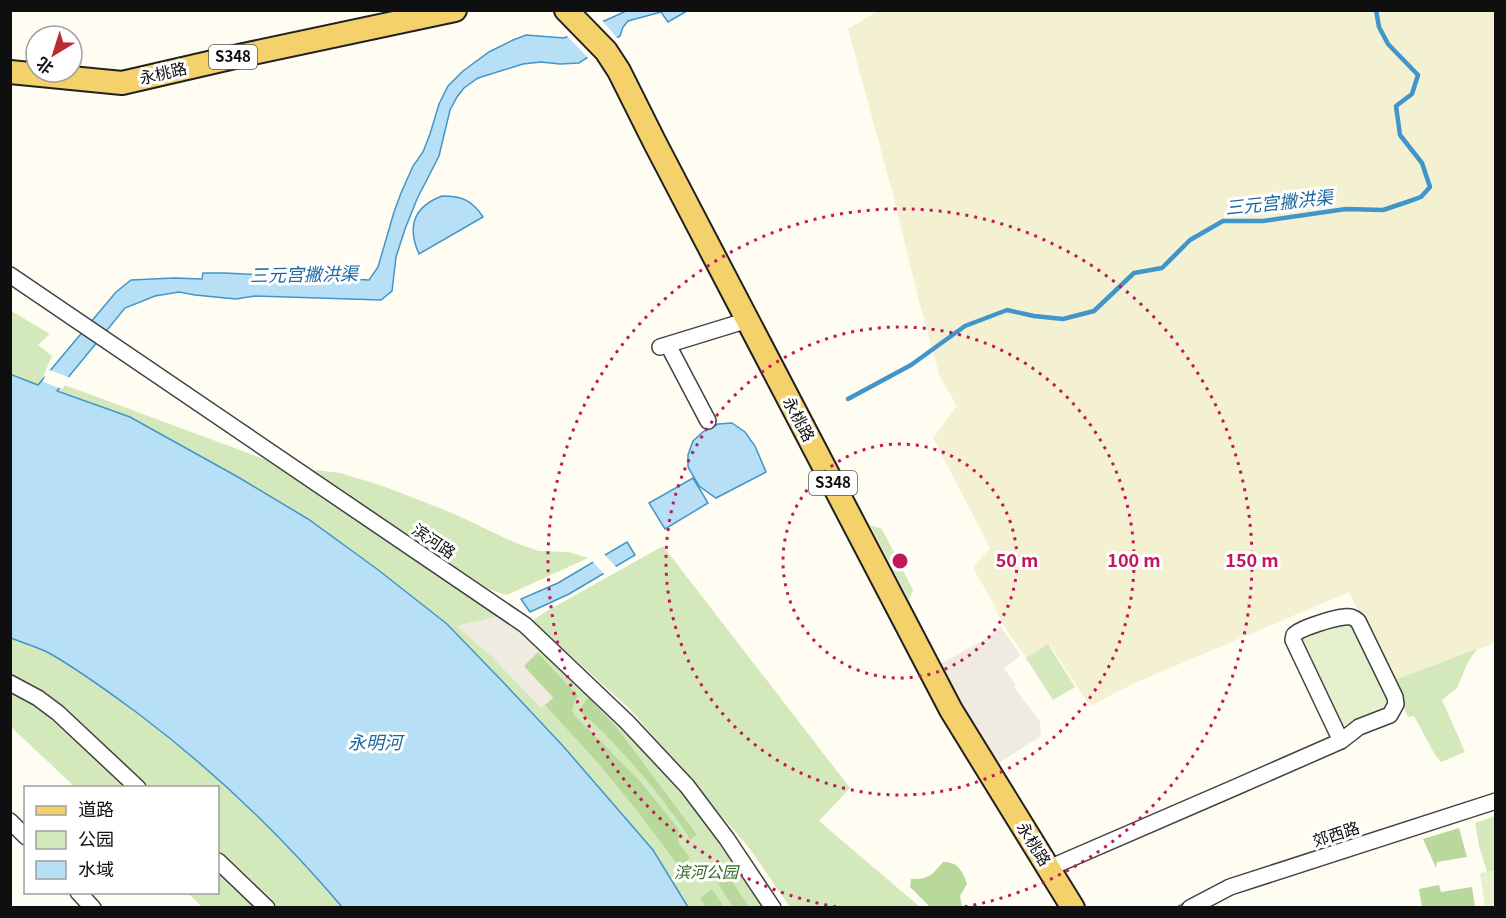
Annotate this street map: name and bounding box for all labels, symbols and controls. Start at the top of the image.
north arrow [24,24,84,84]
road number: S348 [209,45,257,69]
text: 北 [30,52,58,81]
street label: 永桃路 [137,55,189,89]
water label: 三元宫撇洪渠 [1224,182,1337,220]
water label: 三元宫撇洪渠 [250,259,361,287]
street label: 永桃路 [778,392,822,445]
road number: S348 [809,471,857,495]
street label: 滨河路 [408,517,461,564]
text: 50 m [996,546,1038,572]
text: 100 m [1107,546,1161,572]
text: 150 m [1225,546,1279,572]
centre of rings [890,551,910,571]
water label: 永明河 [348,728,405,754]
legend [24,786,219,894]
text: 道路 [78,795,114,821]
street label: 郊西路 [1309,814,1362,852]
street label: 永桃路 [1012,817,1058,870]
text: 公园 [78,825,114,851]
text: 水域 [78,855,114,881]
park label: 滨河公园 [674,859,740,883]

